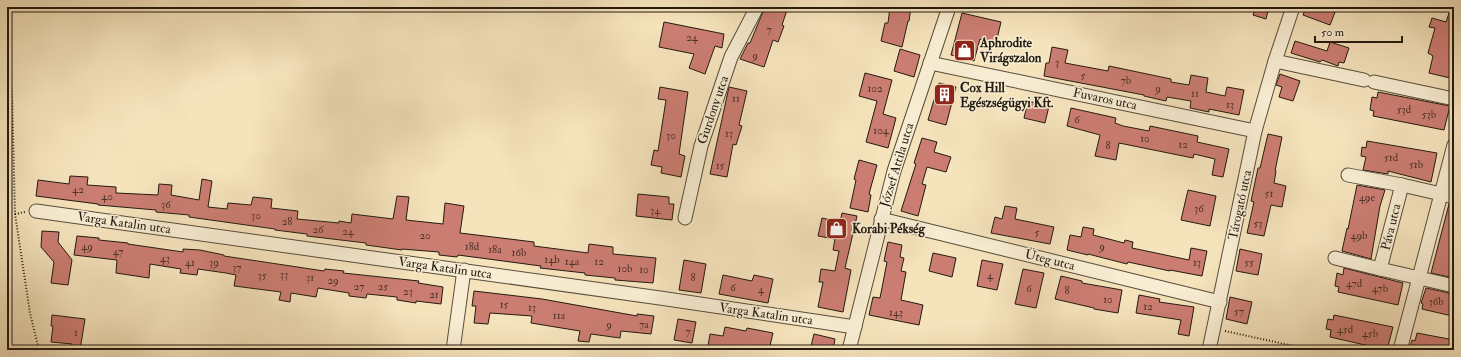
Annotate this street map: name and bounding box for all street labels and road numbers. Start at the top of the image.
street label: Gurdony utca [694,73,733,147]
street label: Fuvaros utca [1071,84,1139,114]
street label: József Attila utca [876,120,918,210]
street label: Tárogató utca [1225,168,1255,241]
street label: Páva utca [1377,201,1405,252]
street label: Varga Katalin utca [76,209,172,238]
street label: Üteg utca [1023,246,1077,274]
street label: Varga Katalin utca [397,254,493,283]
street label: Varga Katalin utca [718,300,814,329]

